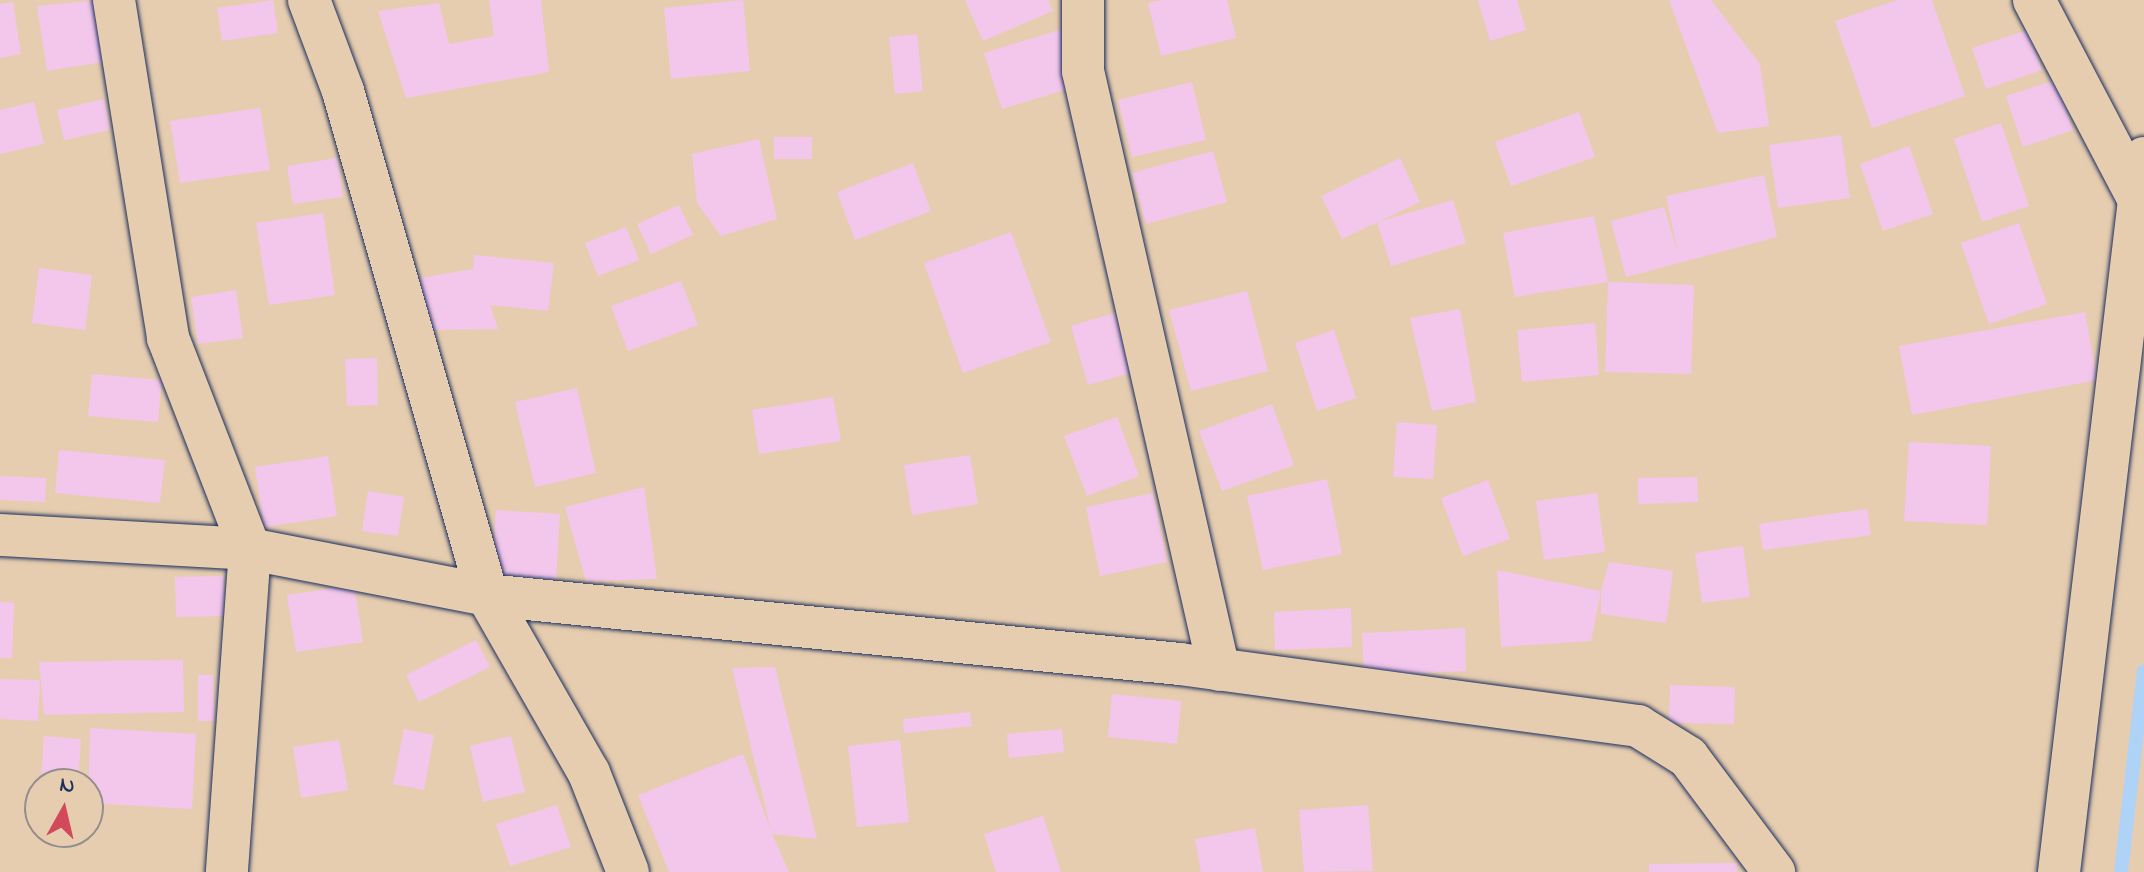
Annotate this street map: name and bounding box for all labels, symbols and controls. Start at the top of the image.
north arrow [24,768,104,848]
text: N [57,769,77,803]

